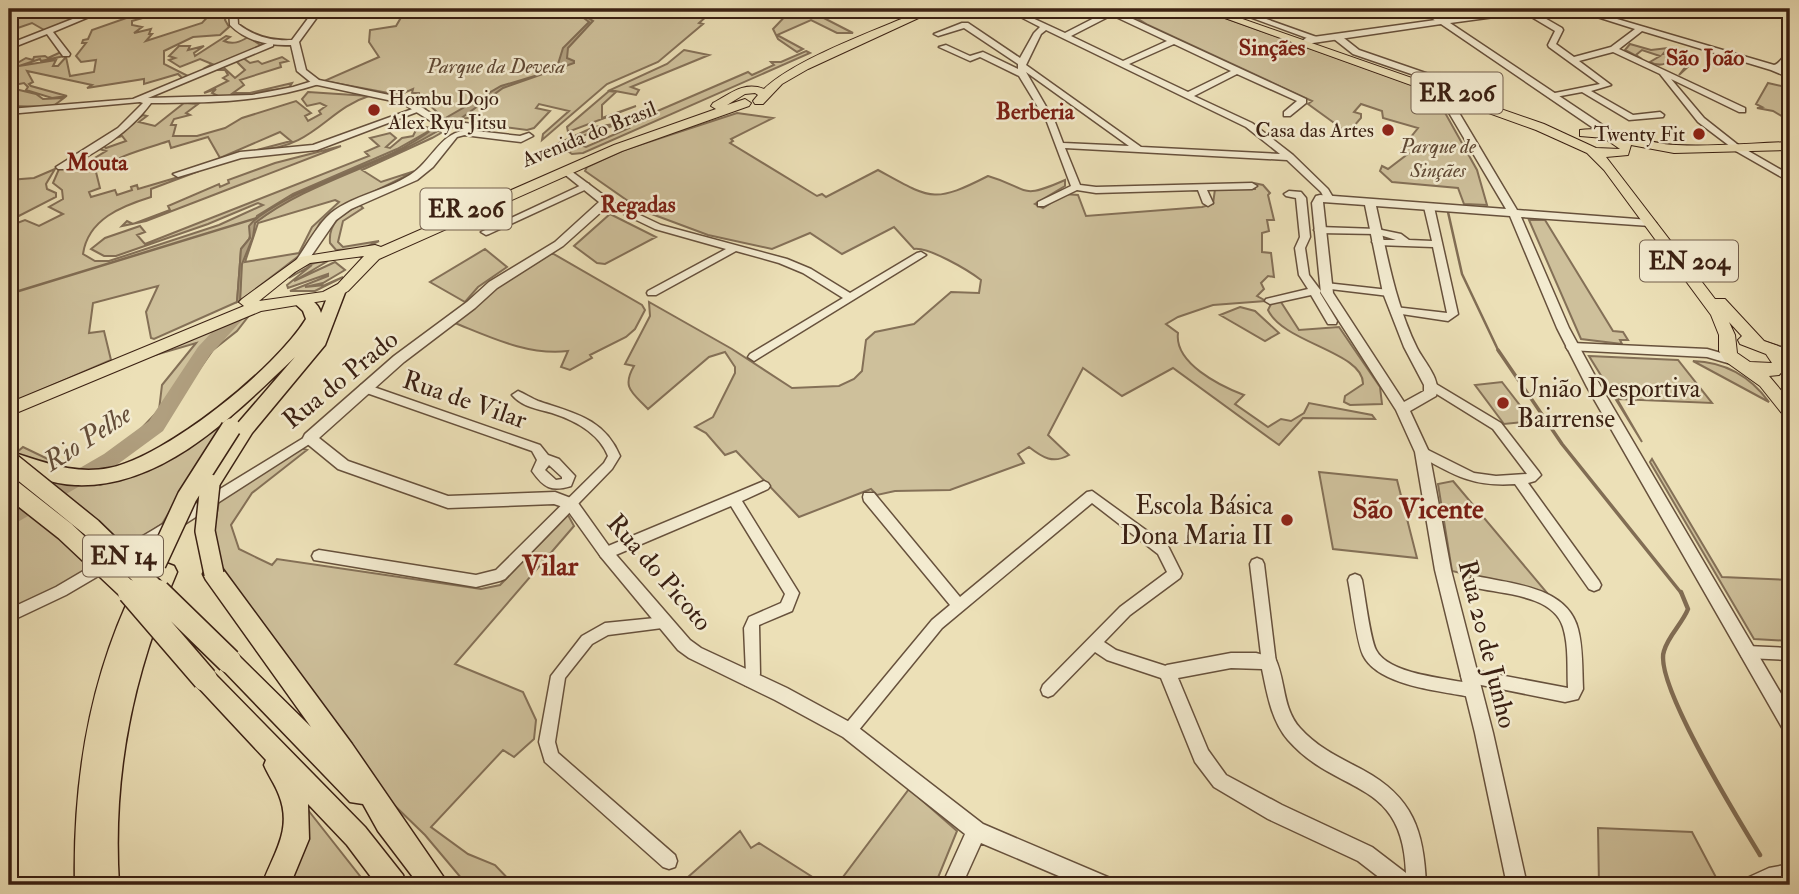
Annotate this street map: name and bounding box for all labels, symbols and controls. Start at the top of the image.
district label: Sinçães [1239,33,1306,62]
district label: São João [1666,43,1744,73]
park label: Parque da Devesa [426,53,566,80]
road number: ER 206 [1412,72,1502,114]
place label: Hombu Dojo Alex Ryu Jitsu [387,85,507,136]
street label: Avenida do Brasil [517,95,661,174]
district label: Berberia [996,97,1076,126]
marker: Hombu Dojo Alex Ryu Jitsu [366,102,382,118]
place label: Casa das Artes [1255,117,1374,144]
place label: Twenty Fit [1594,121,1685,148]
marker: Casa das Artes [1380,122,1396,138]
marker: Twenty Fit [1691,126,1707,142]
park label: Parque de Sinçães [1399,133,1477,184]
district label: Mouta [65,148,129,177]
road number: ER 206 [420,188,512,230]
district label: Regadas [600,190,676,220]
road number: EN 204 [1640,240,1738,282]
street label: Rua do Prado [276,323,405,436]
street label: Rua de Vilar [398,364,531,436]
place label: União Desportiva Bairrense [1517,373,1701,435]
marker: União Desportiva Bairrense [1495,395,1511,411]
water label: Rio Pelhe [36,396,139,480]
place label: Escola Básica Dona Maria II [1120,490,1273,552]
district label: São Vicente [1352,492,1484,527]
street label: Rua do Picoto [600,508,719,638]
marker: Escola Básica Dona Maria II [1279,512,1295,528]
road number: EN 14 [83,536,163,576]
district label: Vilar [521,549,579,584]
street label: Rua 20 de Junho [1451,557,1523,732]

